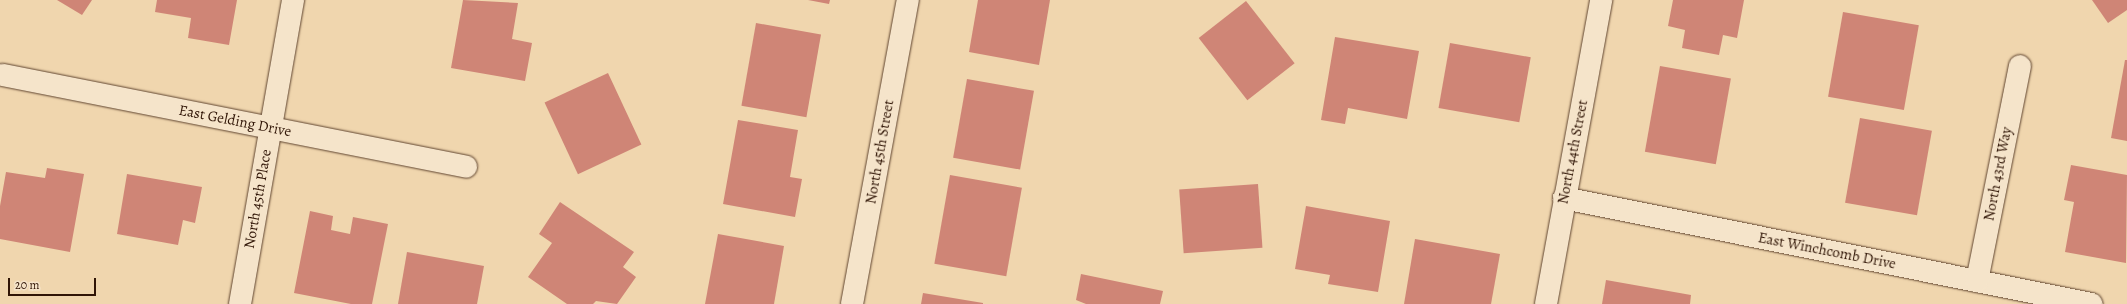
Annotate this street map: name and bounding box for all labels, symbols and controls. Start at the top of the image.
street label: North 45th Street [862,98,898,206]
street label: North 44th Street [1554,98,1592,206]
street label: East Gelding Drive [177,101,293,141]
street label: North 43rd Way [1980,125,2016,223]
street label: North 45th Place [240,148,276,250]
street label: East Winchcomb Drive [1757,229,1897,273]
scale bar [10,270,98,296]
text: 20 m [15,277,39,293]

